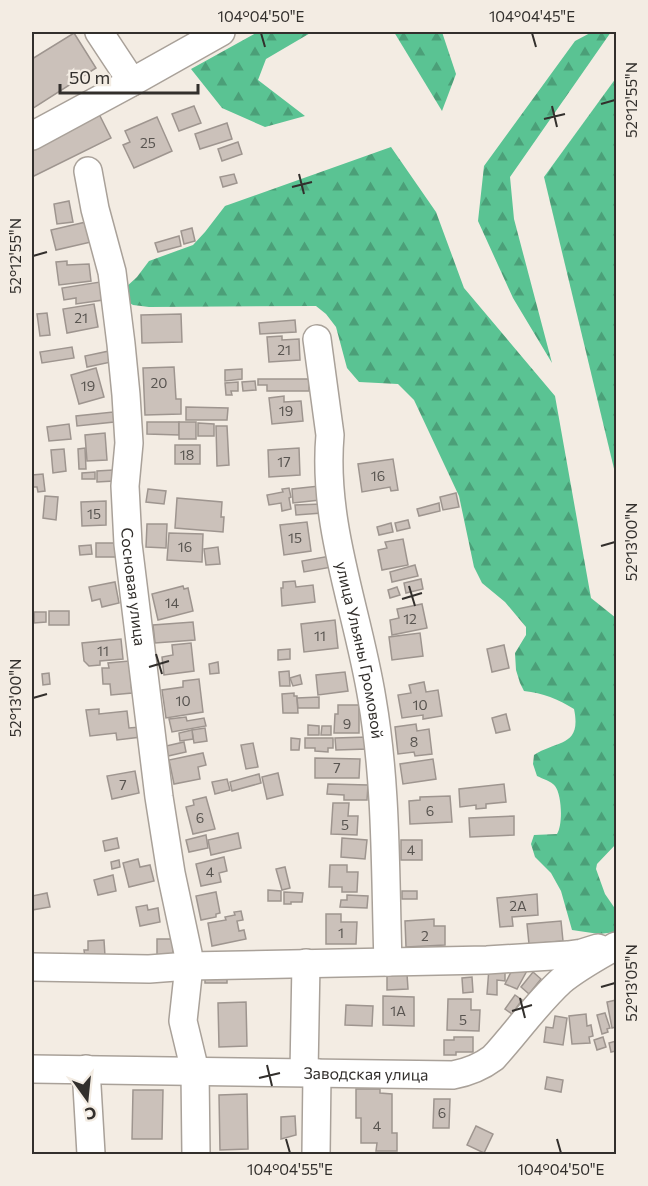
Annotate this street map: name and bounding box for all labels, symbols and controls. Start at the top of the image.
text: 104°04'50"E [218,7,305,25]
text: 104°04'45"E [489,7,575,25]
scale bar [60,57,198,95]
text: 52°12'55"N [622,62,640,138]
text: 50 m [69,66,110,88]
house number: 25 [140,134,156,151]
text: 52°12'55"N [6,218,24,294]
house number: 21 [74,309,88,326]
house number: 21 [277,341,291,358]
house number: 20 [151,374,167,391]
house number: 19 [81,377,95,394]
house number: 19 [279,402,293,419]
house number: 18 [180,446,194,463]
house number: 17 [277,453,291,470]
house number: 16 [371,467,385,484]
text: 52°13'00"N [622,503,640,581]
house number: 15 [87,505,101,522]
street label: Сосновая улица [118,527,150,647]
house number: 15 [288,529,302,546]
house number: 16 [178,538,192,555]
street label: улица Ульяны Громовой [333,560,388,740]
house number: 14 [165,594,180,611]
house number: 12 [403,610,417,627]
house number: 11 [314,627,326,644]
house number: 11 [97,642,109,659]
text: 52°13'00"N [6,659,24,737]
house number: 10 [175,692,191,709]
house number: 10 [412,696,428,713]
house number: 9 [343,715,351,732]
house number: 8 [410,733,418,750]
house number: 7 [333,759,341,776]
house number: 7 [119,776,127,793]
house number: 6 [426,802,434,819]
house number: 6 [196,809,204,826]
house number: 5 [341,816,349,833]
house number: 4 [407,841,416,858]
house number: 4 [206,863,215,880]
house number: 2А [509,897,527,914]
house number: 1 [338,924,344,941]
house number: 2 [421,927,429,944]
text: 52°13'05"N [622,944,640,1022]
house number: 1А [390,1002,406,1019]
house number: 5 [459,1011,467,1028]
street label: Заводская улица [303,1063,429,1084]
north arrow [57,1069,117,1129]
text: С [83,1103,99,1125]
house number: 6 [438,1104,446,1121]
house number: 4 [373,1117,382,1134]
text: 104°04'55"E [247,1160,333,1178]
text: 104°04'50"E [518,1160,605,1178]

